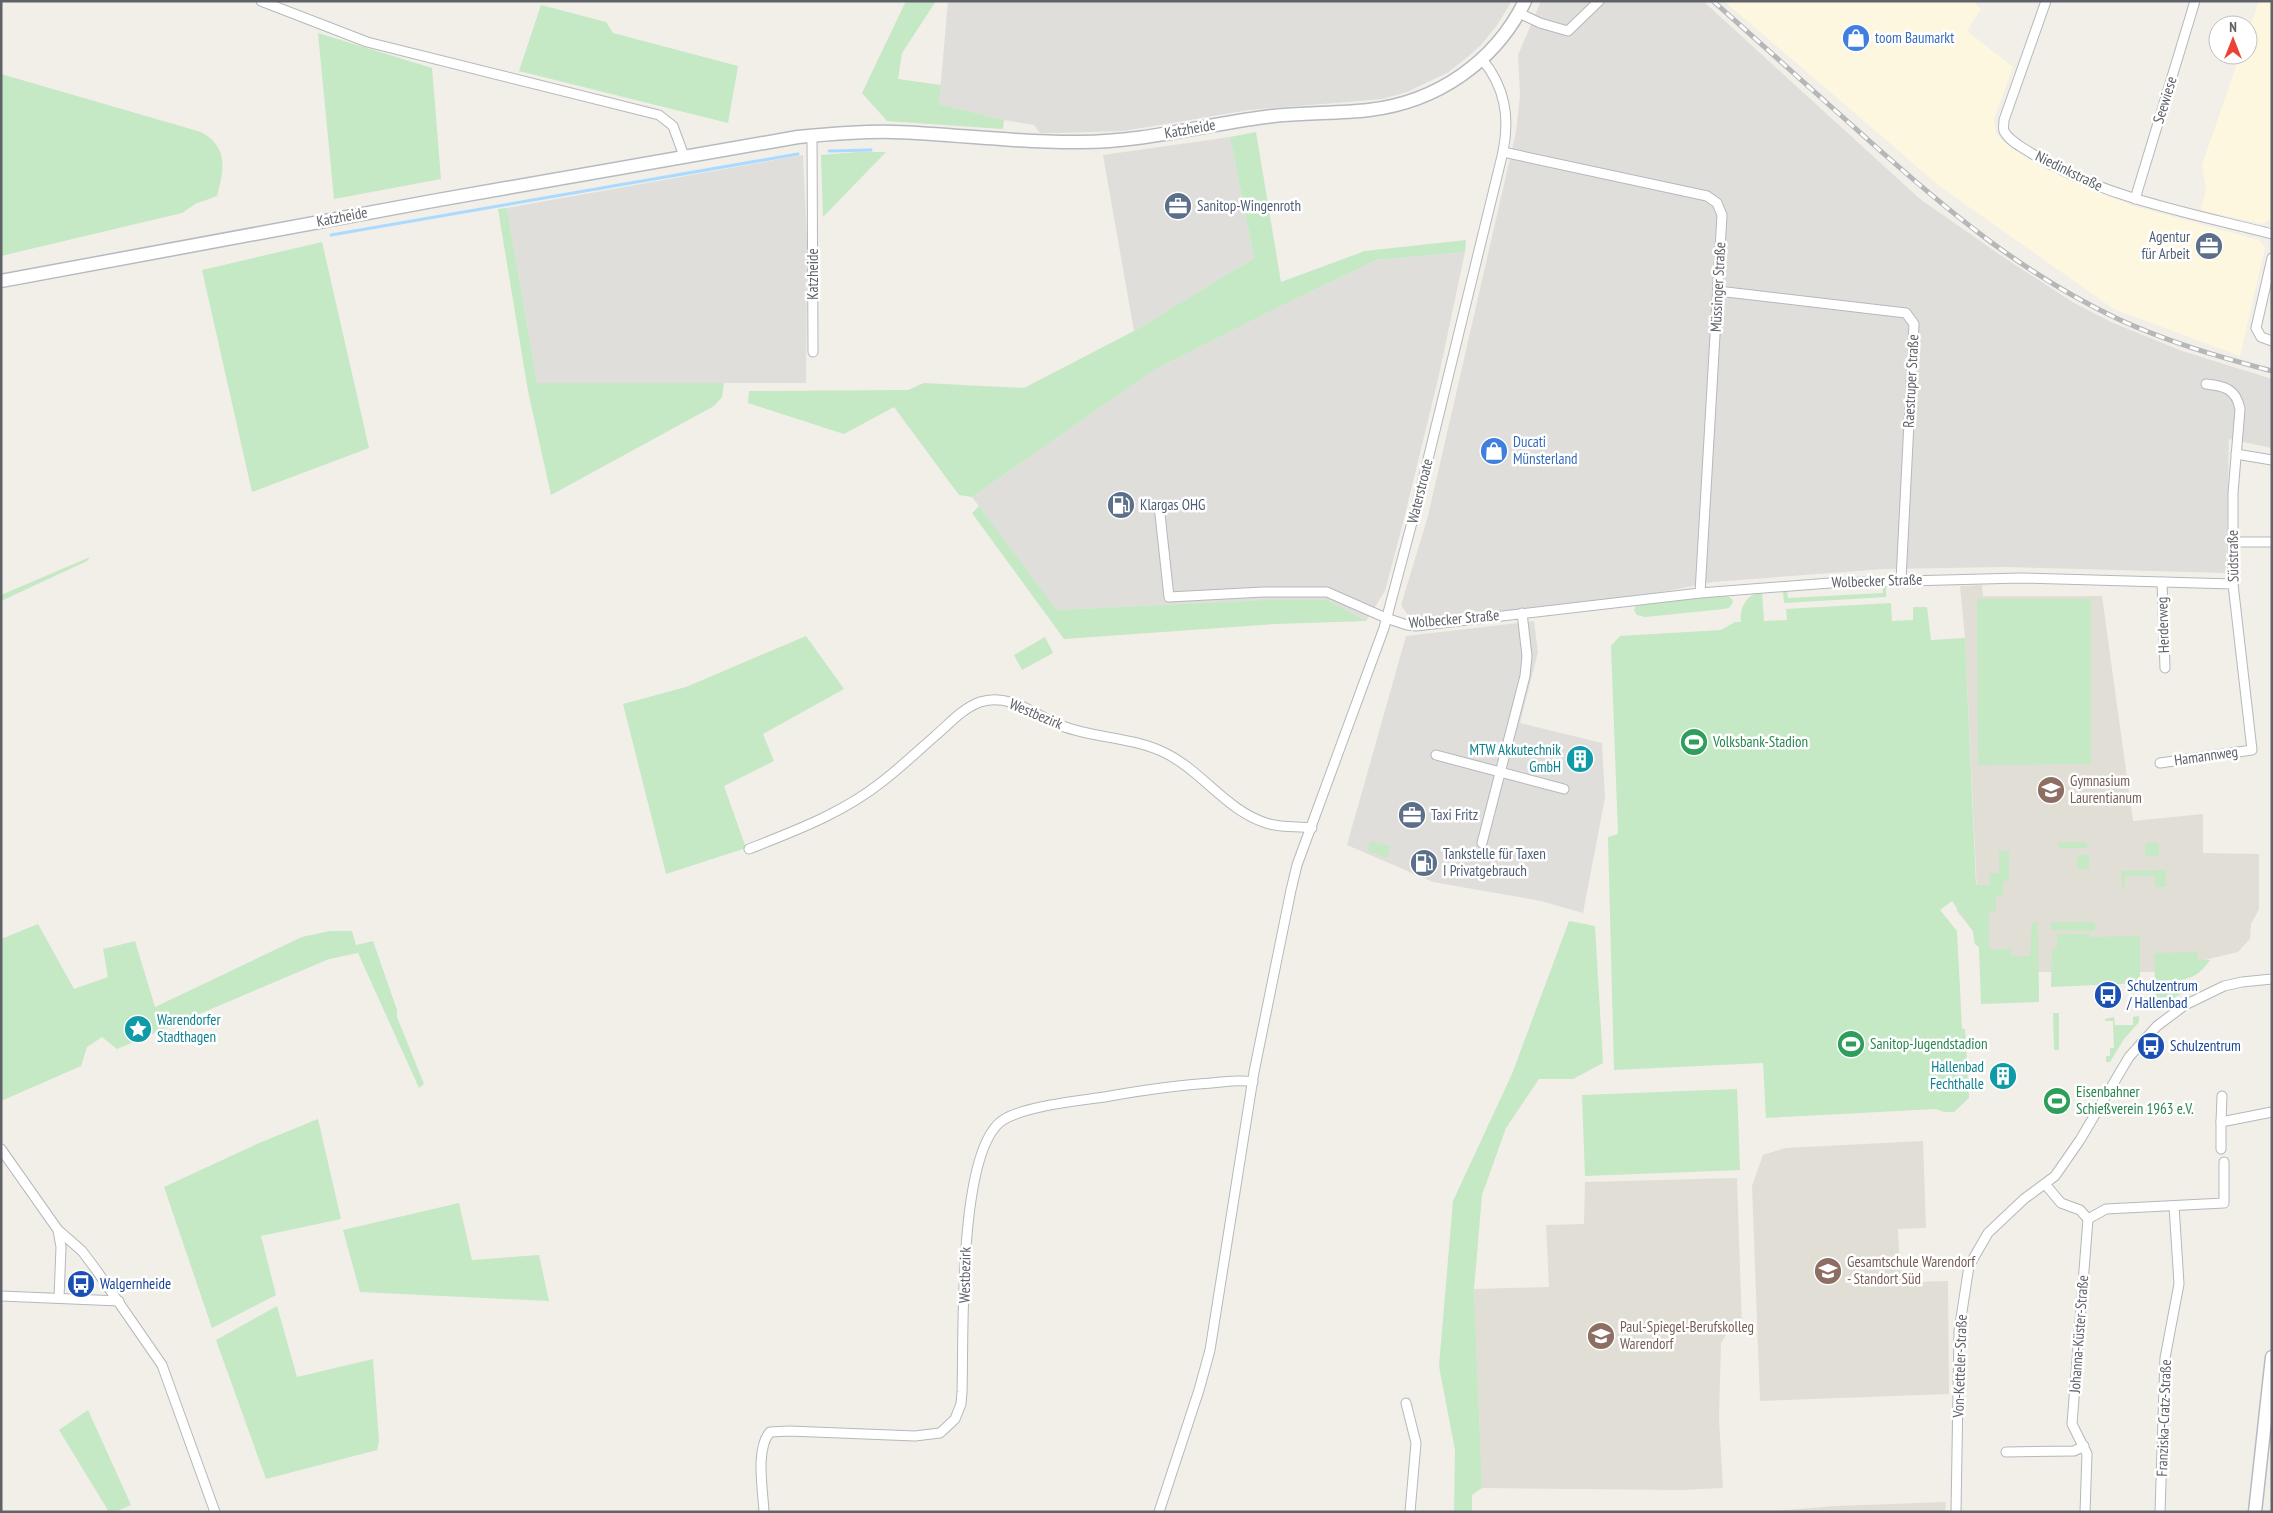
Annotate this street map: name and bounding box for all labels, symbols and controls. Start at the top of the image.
north arrow [2208,15,2258,65]
text: N [2229,18,2237,36]
shop icon: toom Baumarkt [1841,23,1871,53]
place label: toom Baumarkt [1875,28,1954,47]
street label: Seewiese [2148,74,2181,126]
street label: Katzheide [1163,115,1217,142]
street label: Niedinkstraße [2032,146,2106,195]
office icon: Sanitop-Wingenroth [1163,191,1193,221]
place label: Sanitop-Wingenroth [1197,196,1301,215]
street label: Katzheide [315,202,369,231]
place label: Agentur für Arbeit [2141,227,2191,263]
office icon: Agentur für Arbeit [2194,231,2224,261]
street label: Müssinger Straße [1706,241,1729,333]
street label: Katzheide [803,248,822,300]
street label: Raestruper Straße [1899,334,1922,428]
place label: Ducati Münsterland [1513,432,1578,468]
shop icon: Ducati Münsterland [1479,436,1509,466]
street label: Waterstroate [1402,457,1437,525]
fuel station icon: Klargas OHG [1106,490,1136,520]
place label: Klargas OHG [1140,495,1205,514]
street label: Südstraße [2223,530,2242,582]
street label: Wolbecker Straße [1831,569,1923,592]
street label: Herderweg [2152,596,2173,654]
street label: Wolbecker Straße [1408,605,1500,632]
street label: Westbezirk [1007,694,1066,733]
sports icon: Volksbank-Stadion [1679,727,1709,757]
place label: Volksbank-Stadion [1712,732,1808,751]
place label: MTW Akkutechnik GmbH [1469,740,1561,776]
street label: Hamannweg [2173,742,2239,769]
building icon: MTW Akkutechnik GmbH [1565,744,1595,774]
place label: Gymnasium Laurentianum [2070,771,2142,807]
school or university icon: Gymnasium Laurentianum [2036,775,2066,805]
office icon: Taxi Fritz [1397,800,1427,830]
place label: Taxi Fritz [1431,805,1478,824]
place label: Tankstelle für Taxen I Privatgebrauch [1443,844,1546,880]
fuel station icon: Tankstelle für Taxen I Privatgebrauch [1409,848,1439,878]
place label: Schulzentrum / Hallenbad [2126,976,2198,1012]
bus stop icon: Schulzentrum / Hallenbad [2093,980,2123,1010]
place label: Warendorfer Stadthagen [157,1010,221,1046]
place icon: Warendorfer Stadthagen [123,1014,153,1044]
sports icon: Sanitop-Jugendstadion [1836,1029,1866,1059]
bus stop icon: Schulzentrum [2136,1031,2166,1061]
place label: Sanitop-Jugendstadion [1870,1034,1988,1053]
place label: Schulzentrum [2170,1036,2241,1055]
place label: Hallenbad Fechthalle [1930,1057,1984,1093]
building icon: Hallenbad Fechthalle [1988,1061,2018,1091]
place label: Eisenbahner Schießverein 1963 e.V. [2076,1082,2194,1118]
sports icon: Eisenbahner Schießverein 1963 e.V. [2042,1086,2072,1116]
street label: Westbezirk [955,1247,974,1303]
place label: Gesamtschule Warendorf - Standort Süd [1847,1252,1976,1288]
school or university icon: Gesamtschule Warendorf - Standort Süd [1813,1256,1843,1286]
bus stop icon: Walgernheide [66,1269,96,1299]
place label: Walgernheide [100,1274,171,1293]
street label: Johanna-Küster-Straße [2065,1274,2092,1395]
street label: Von-Ketteler-Straße [1948,1314,1971,1419]
place label: Paul-Spiegel-Berufskolleg Warendorf [1620,1317,1754,1353]
school or university icon: Paul-Spiegel-Berufskolleg Warendorf [1586,1321,1616,1351]
street label: Franziska-Cratz-Straße [2152,1359,2175,1477]

